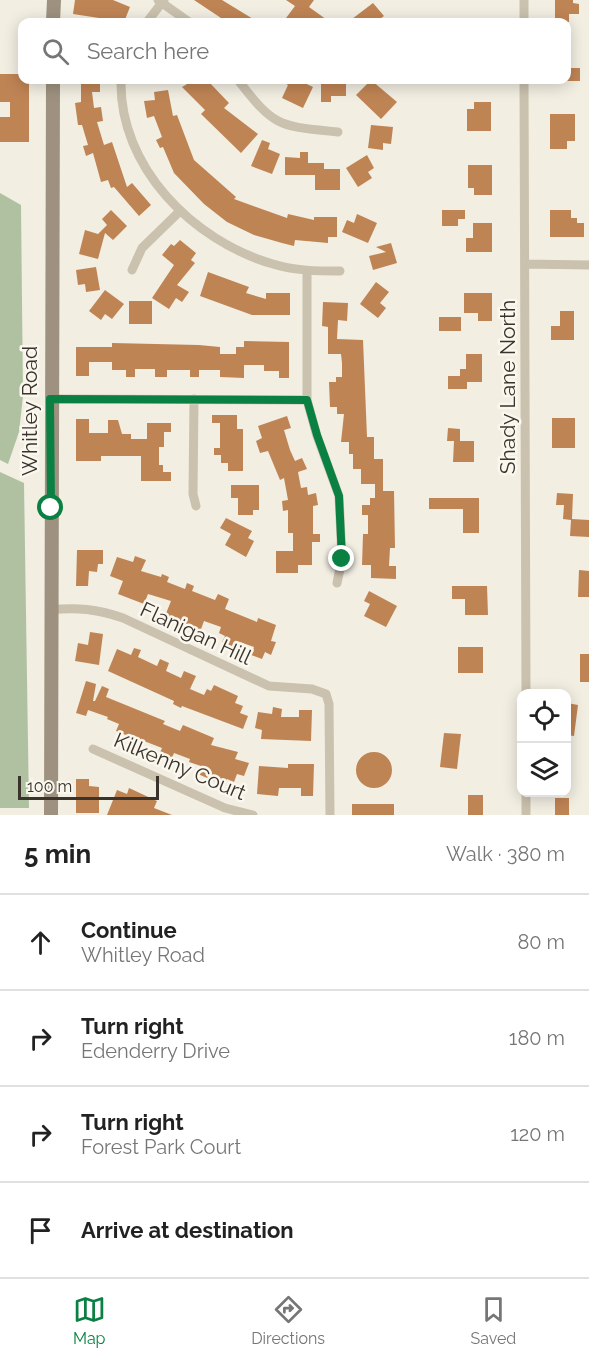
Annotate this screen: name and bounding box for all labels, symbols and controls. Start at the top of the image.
search box [18,18,571,84]
icon: search [39,35,72,68]
text: Search here [87,38,209,64]
street label: Shady Lane North [495,300,520,474]
street label: Whitley Road [17,346,42,476]
route start [37,494,63,520]
route end [328,545,354,571]
street label: Flanigan Hill [136,596,256,670]
map controls [517,689,571,797]
button: locate [517,689,571,743]
street label: Kilkenny Court [110,727,250,805]
button: layers [517,743,571,797]
scale bar [18,773,159,800]
text: 100 m [27,777,72,796]
text: 5 min [24,839,91,869]
text: Walk · 380 m [446,842,565,866]
text: Continue [81,917,177,943]
icon: ahead [24,926,57,959]
text: 80 m [517,930,565,954]
text: Whitley Road [81,943,205,967]
text: Turn right [81,1013,184,1039]
icon: right [24,1022,57,1055]
text: 180 m [509,1026,565,1050]
text: Edenderry Drive [81,1039,230,1063]
text: Turn right [81,1109,184,1135]
icon: right [24,1118,57,1151]
text: 120 m [510,1122,565,1146]
text: Forest Park Court [81,1135,241,1159]
icon: arrive [24,1214,57,1247]
text: Arrive at destination [81,1217,294,1243]
tab: Map [73,1293,106,1348]
tab: Directions [251,1293,325,1348]
tab: Saved [470,1293,516,1348]

